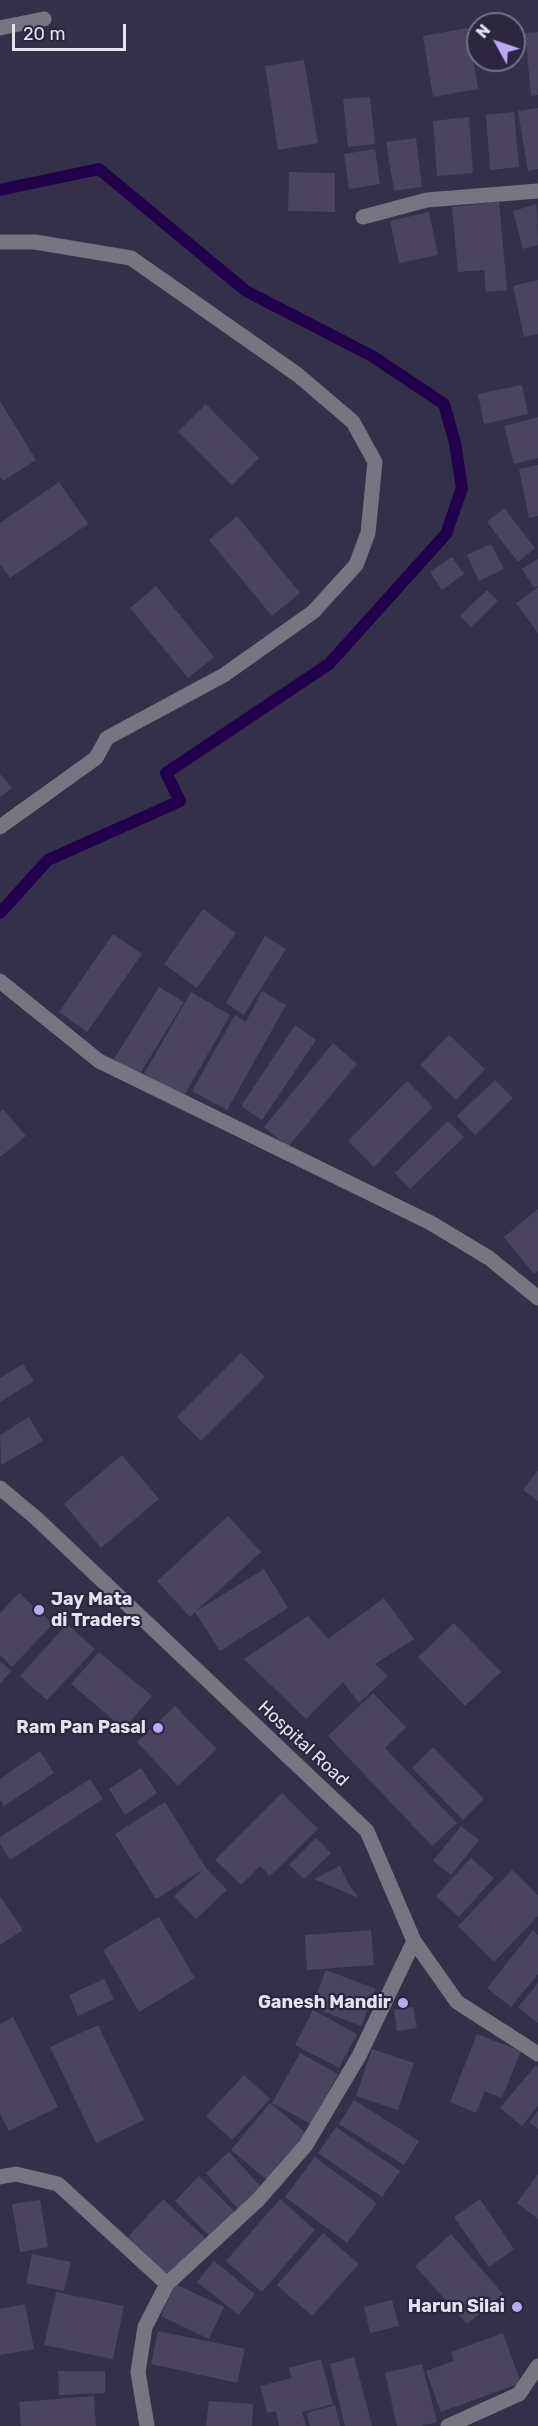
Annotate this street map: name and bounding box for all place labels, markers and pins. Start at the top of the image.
place label: Jay Mata di Traders [51,1589,141,1632]
marker: Jay Mata di Traders [32,1603,46,1617]
place label: Ram Pan Pasal [16,1717,146,1739]
marker: Ram Pan Pasal [151,1721,165,1735]
place label: Ganesh Mandir [258,1992,391,2014]
marker: Ganesh Mandir [396,1996,410,2010]
place label: Harun Silai [408,2296,505,2318]
marker: Harun Silai [510,2300,524,2314]

